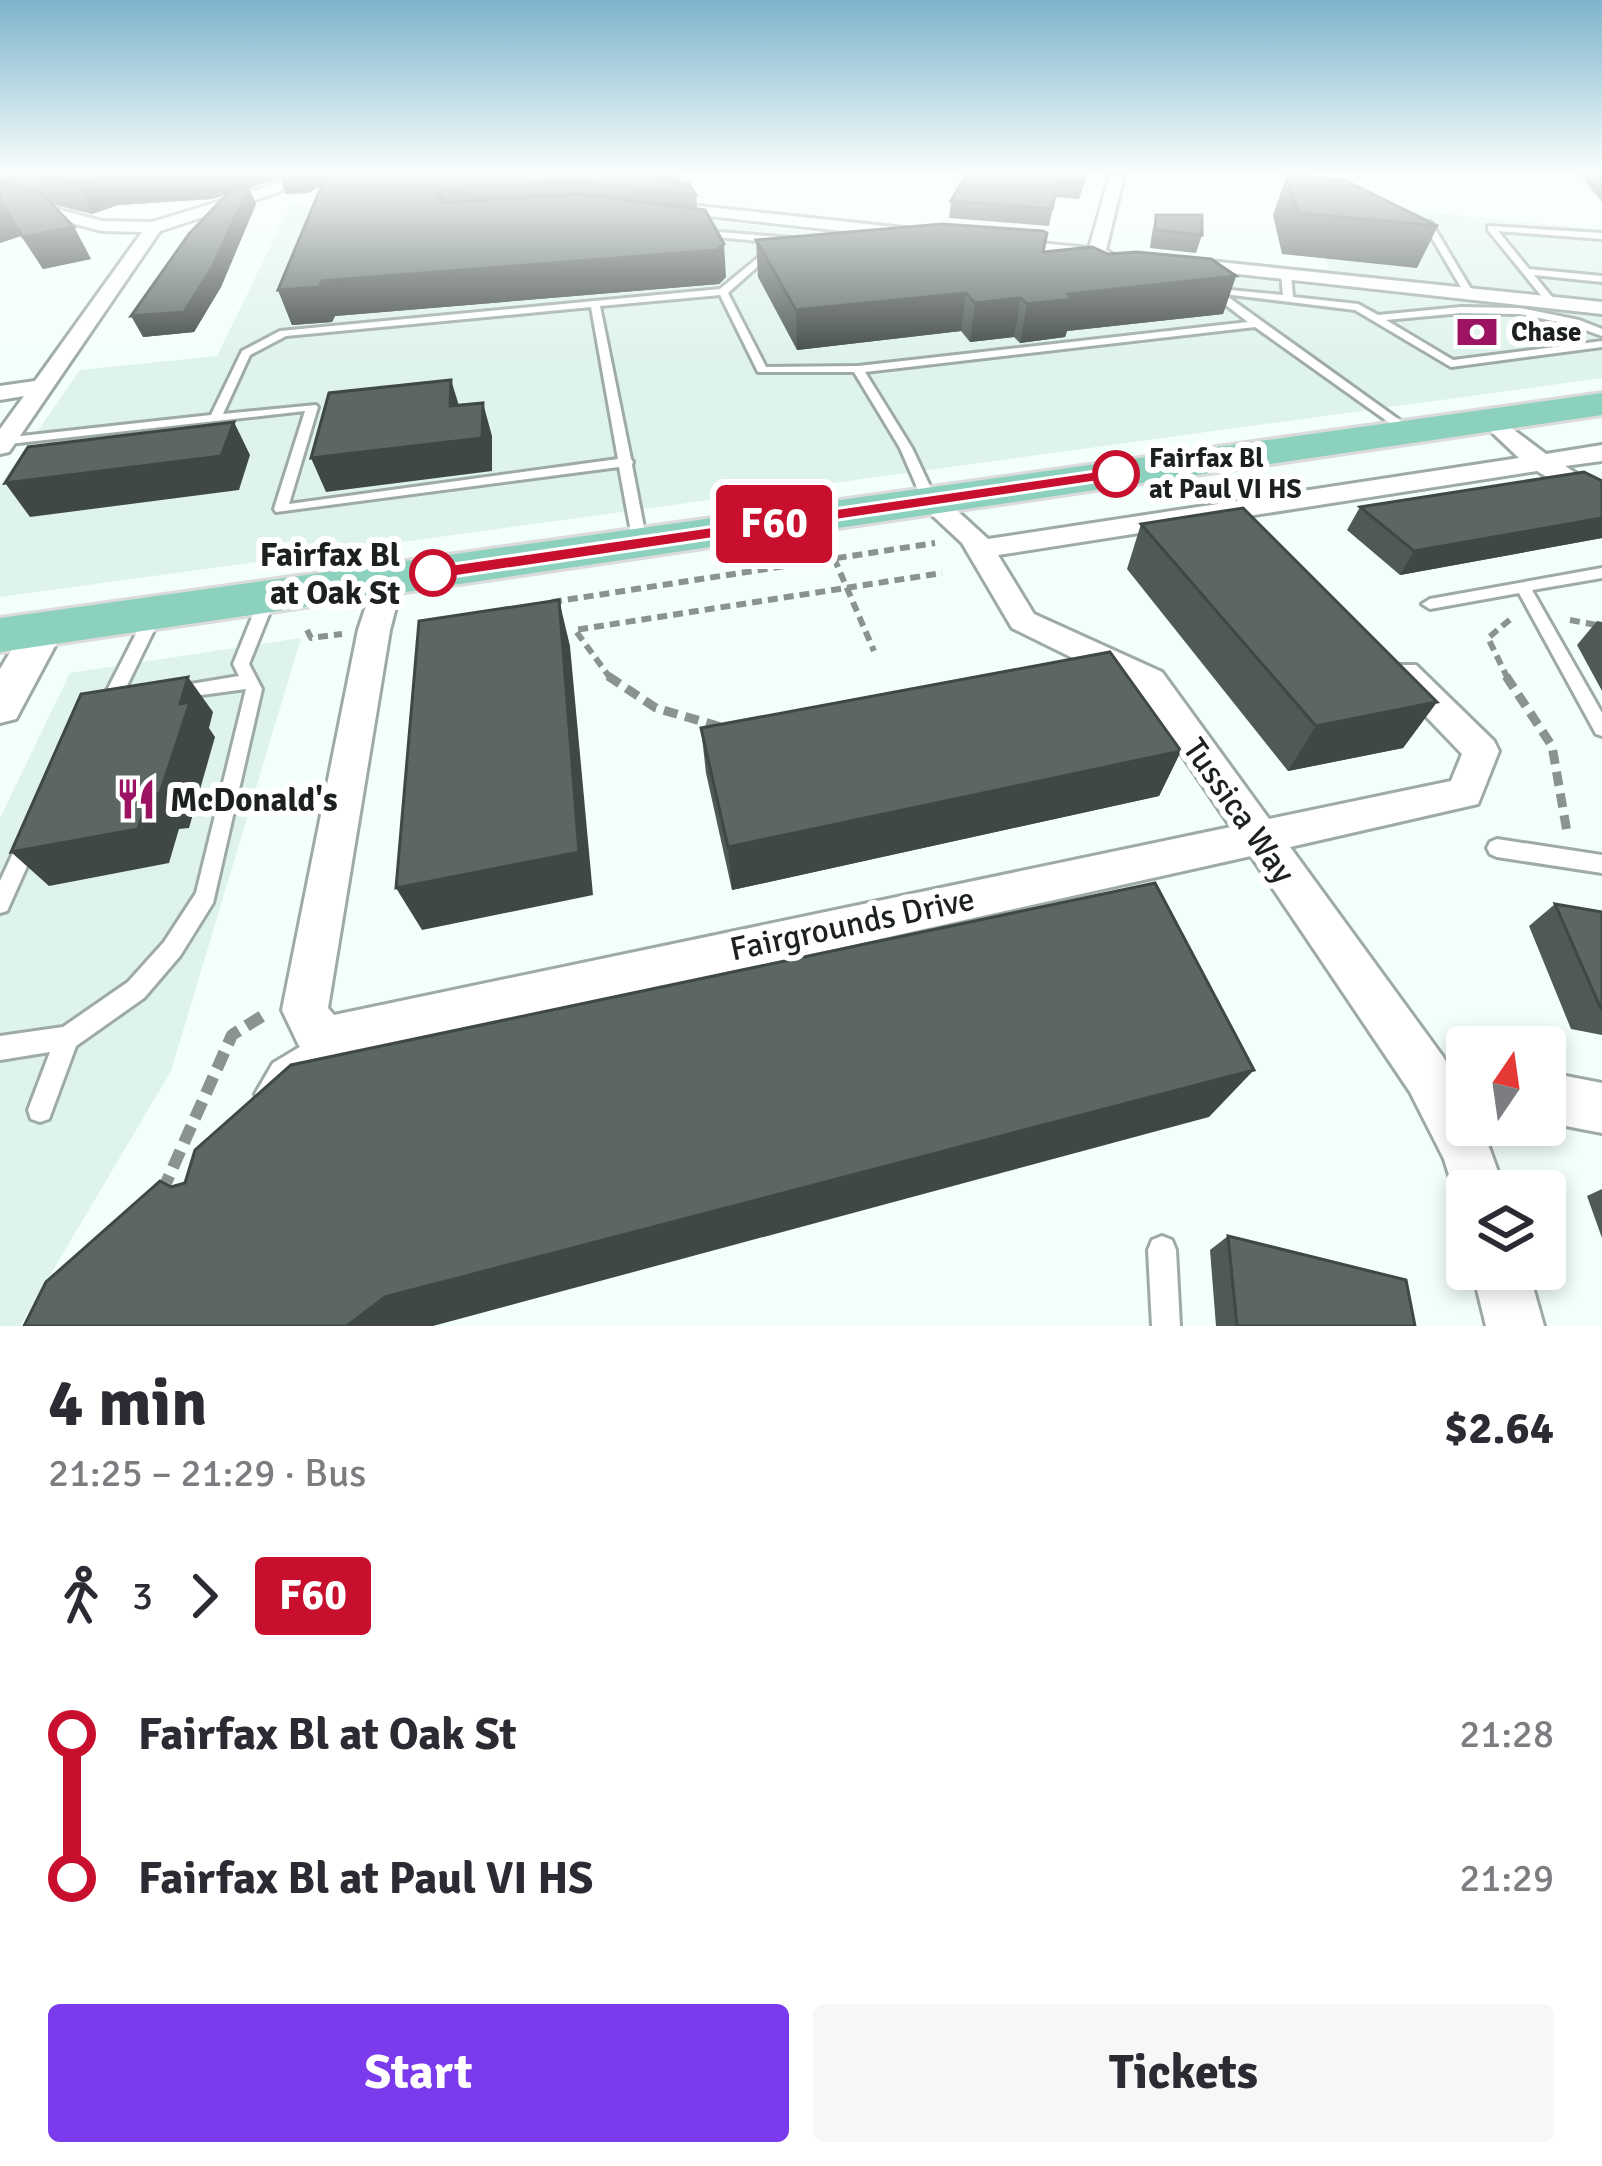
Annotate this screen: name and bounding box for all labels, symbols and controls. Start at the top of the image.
bank icon: Chase [1454,309,1500,355]
place label: Chase [1511,316,1581,349]
place label: Fairfax Bl at Paul VI HS [1149,442,1302,506]
marker: Fairfax Bl at Paul VI HS [1094,452,1138,496]
line badge: F60 [705,485,843,563]
text: F60 [740,498,808,549]
place label: Fairfax Bl at Oak St [260,535,400,614]
marker: Fairfax Bl at Oak St [411,551,455,595]
street label: Tussica Way [1174,730,1304,892]
restaurant icon: McDonald's [113,776,159,822]
place label: McDonald's [170,780,338,821]
street label: Fairgrounds Drive [726,879,978,970]
north arrow [1446,1026,1566,1146]
map controls [1446,1026,1566,1290]
button: layers [1446,1170,1566,1290]
text: 4 min [48,1363,207,1444]
text: $2.64 [1444,1401,1554,1456]
text: 21:25 – 21:29 · Bus [48,1449,366,1497]
icon: walk [48,1563,114,1629]
icon: forward [171,1563,237,1629]
text: F60 [279,1570,347,1621]
text: 3 [132,1572,153,1620]
text: Fairfax Bl at Oak St [138,1707,517,1762]
text: 21:28 [1459,1710,1554,1758]
text: Fairfax Bl at Paul VI HS [138,1851,593,1906]
text: 21:29 [1459,1854,1554,1902]
button: Start [48,2004,789,2142]
button: Tickets [813,2004,1554,2142]

